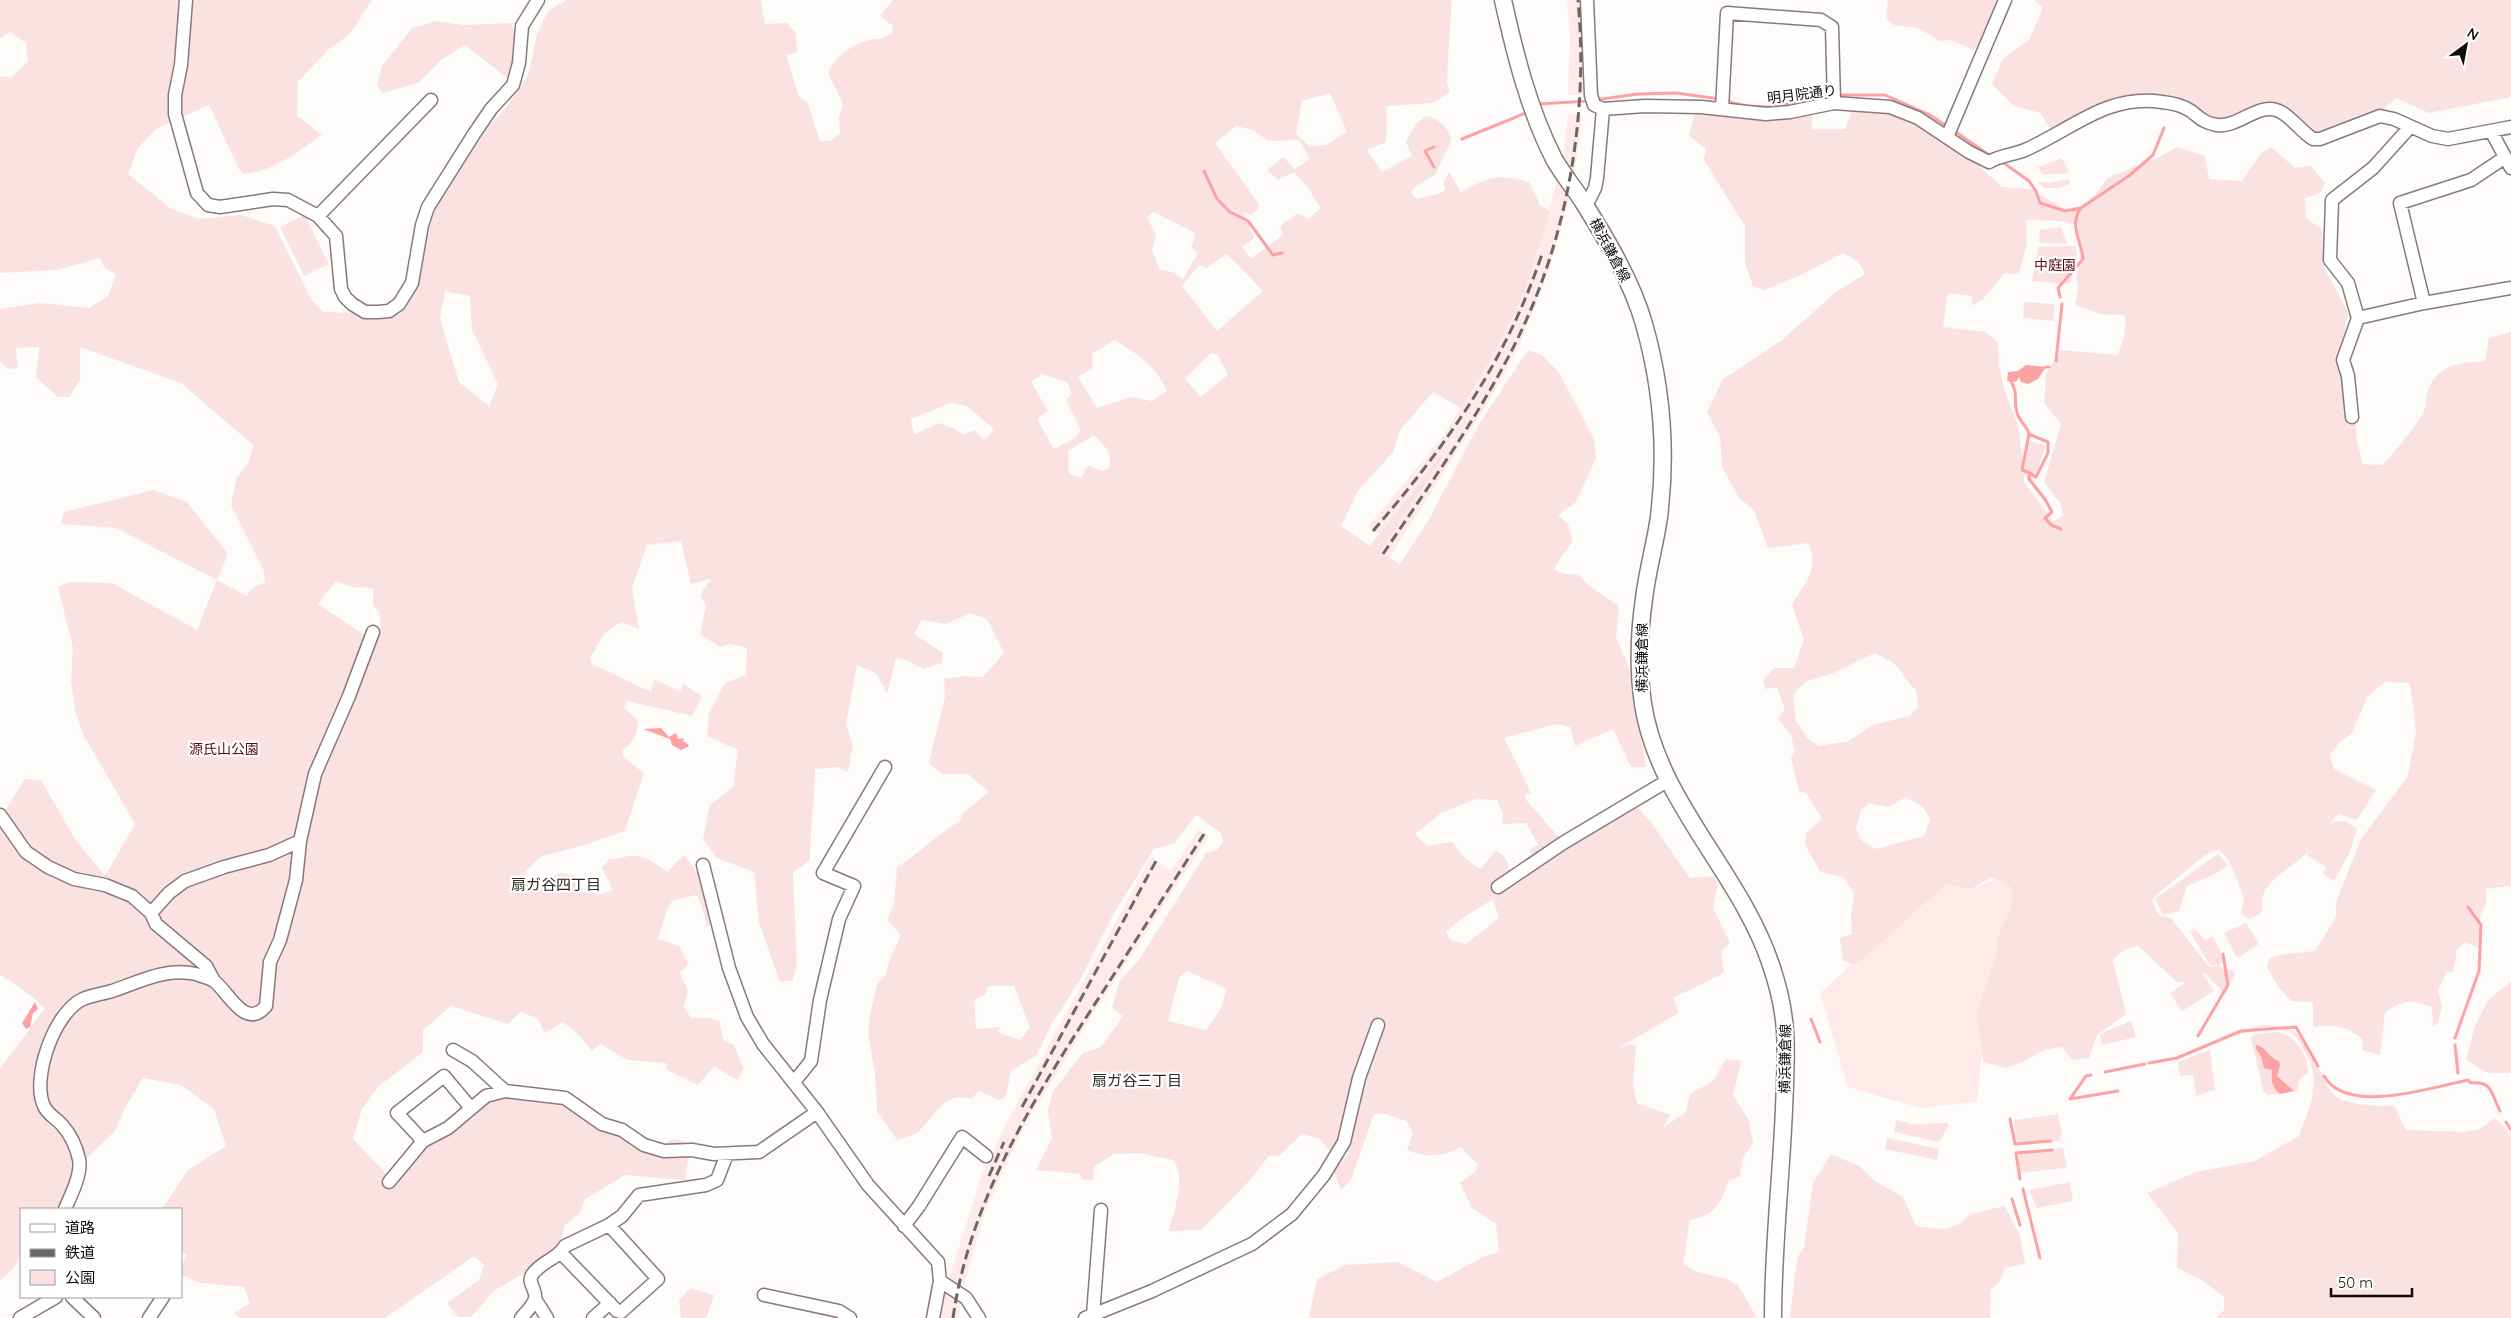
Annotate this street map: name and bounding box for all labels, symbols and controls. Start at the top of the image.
north arrow [2441,20,2491,70]
text: N [2464,24,2482,44]
street label: 明月院通り [1766,81,1838,107]
street label: 横浜鎌倉線 [1586,215,1634,285]
park label: 中庭園 [2034,256,2076,274]
street label: 横浜鎌倉線 [1633,623,1651,693]
park label: 源氏山公園 [189,740,259,758]
district label: 扇ガ谷四丁目 [511,875,601,894]
street label: 横浜鎌倉線 [1775,1024,1795,1094]
district label: 扇ガ谷三丁目 [1092,1071,1182,1090]
legend [20,1208,182,1298]
text: 道路 [65,1218,95,1237]
text: 鉄道 [65,1243,95,1262]
scale bar [2331,1266,2412,1298]
text: 公園 [65,1268,95,1287]
text: 50 m [2338,1273,2373,1292]

